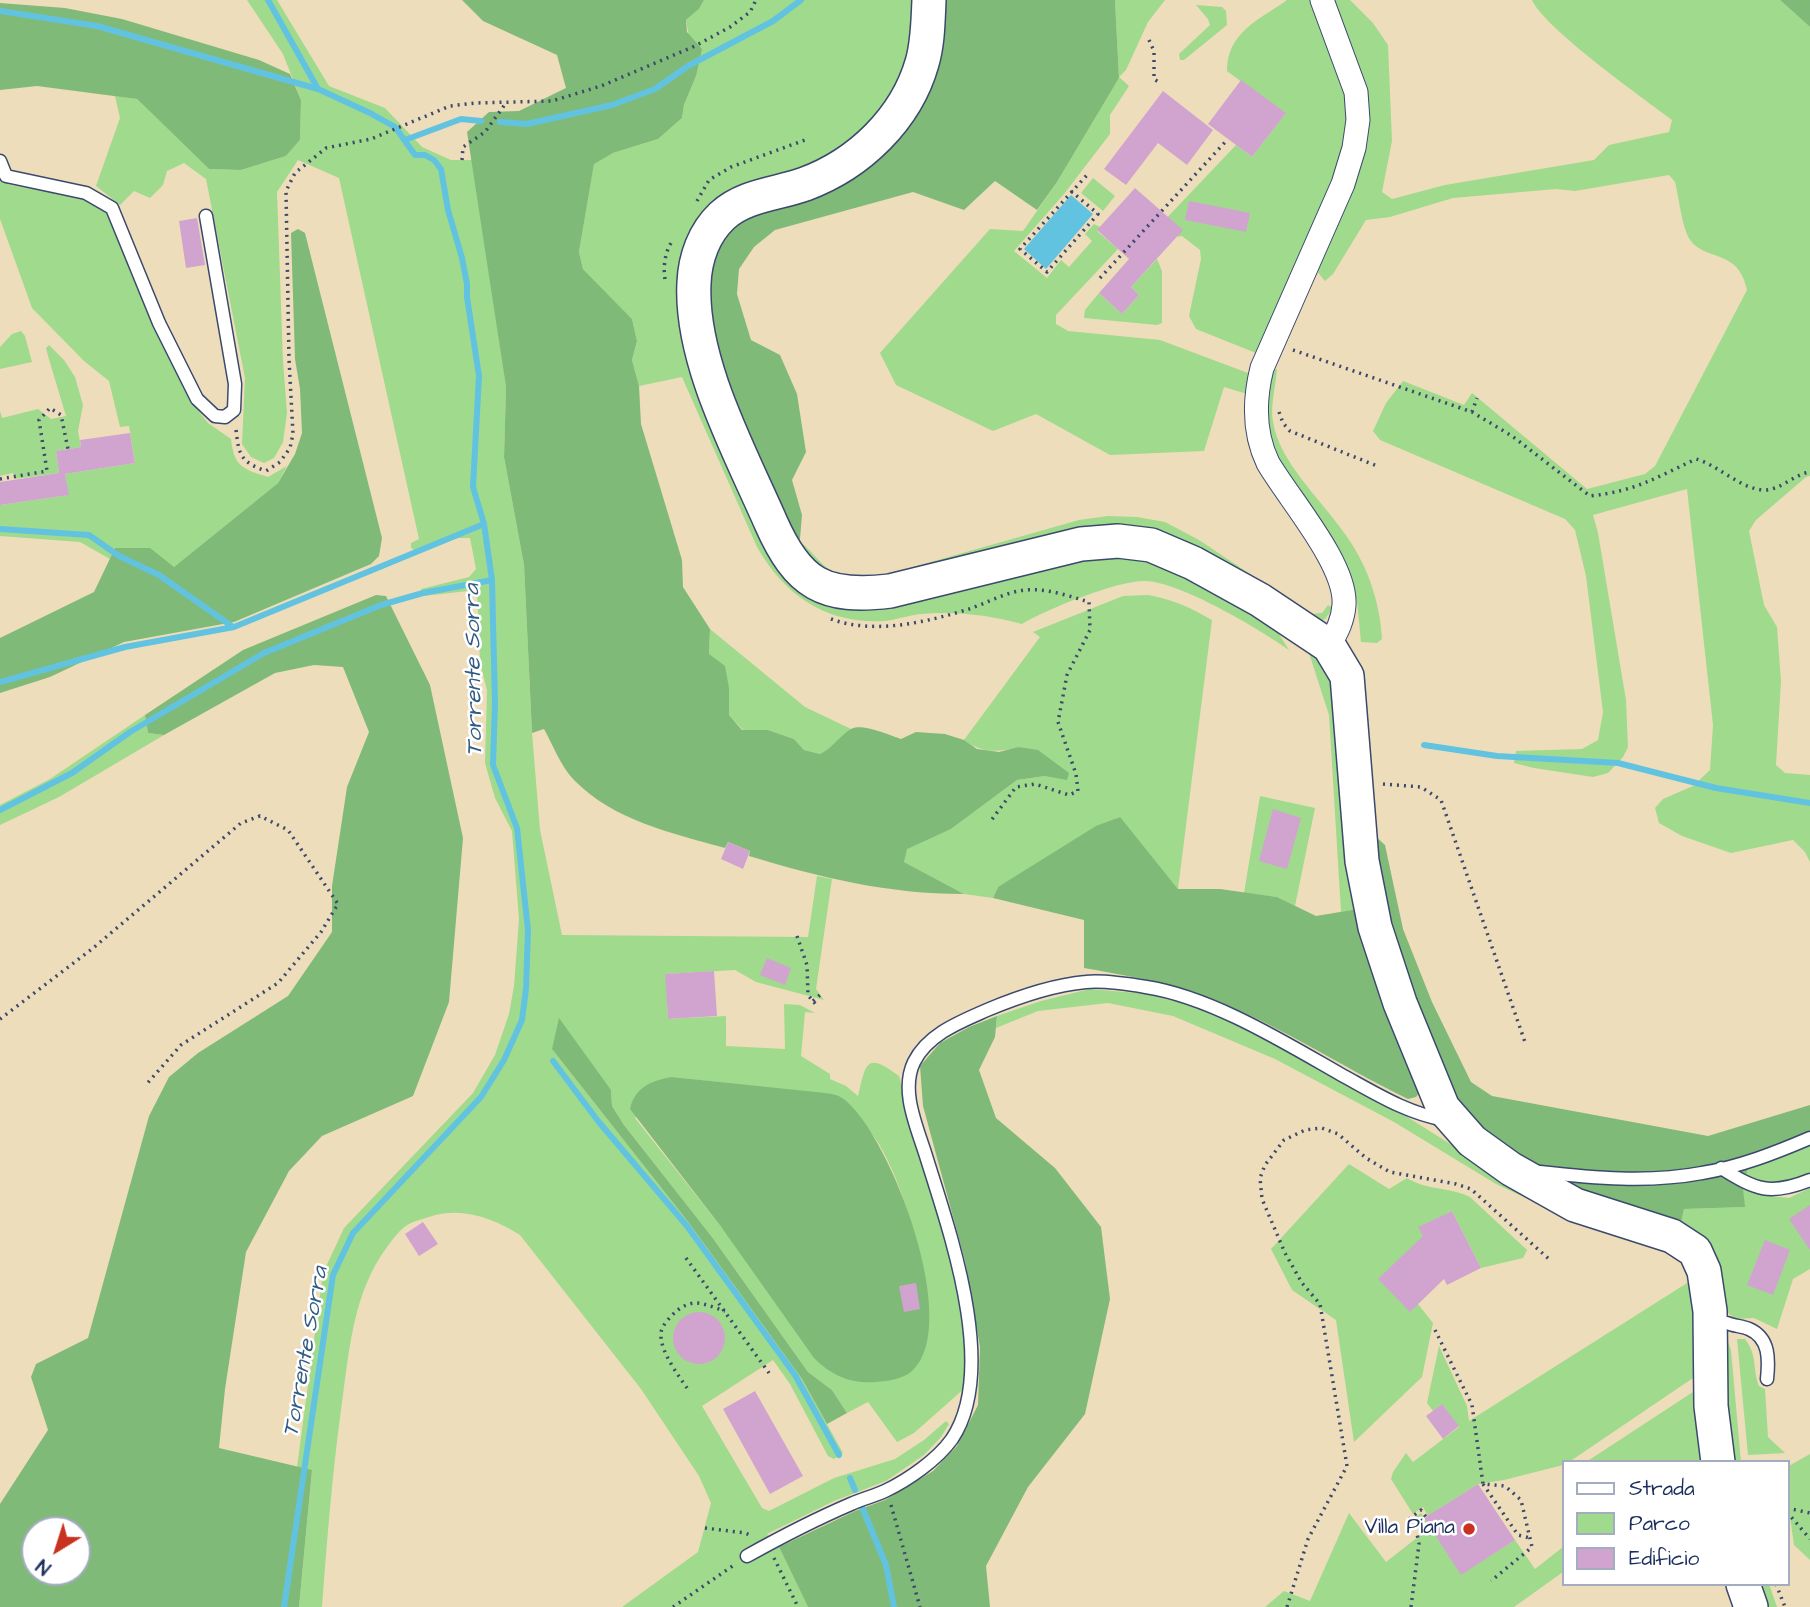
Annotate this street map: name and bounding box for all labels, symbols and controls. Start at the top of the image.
water label: Torrente Sorra [460,584,490,756]
water label: Torrente Sorra [278,1265,336,1439]
legend [1562,1460,1789,1586]
text: Strada [1629,1474,1695,1503]
text: Parco [1629,1509,1690,1538]
north arrow [21,1516,91,1586]
place label: Villa Piana [1365,1516,1455,1542]
marker: Villa Piana [1461,1521,1477,1537]
text: Edificio [1629,1544,1699,1573]
text: N [31,1552,57,1581]

